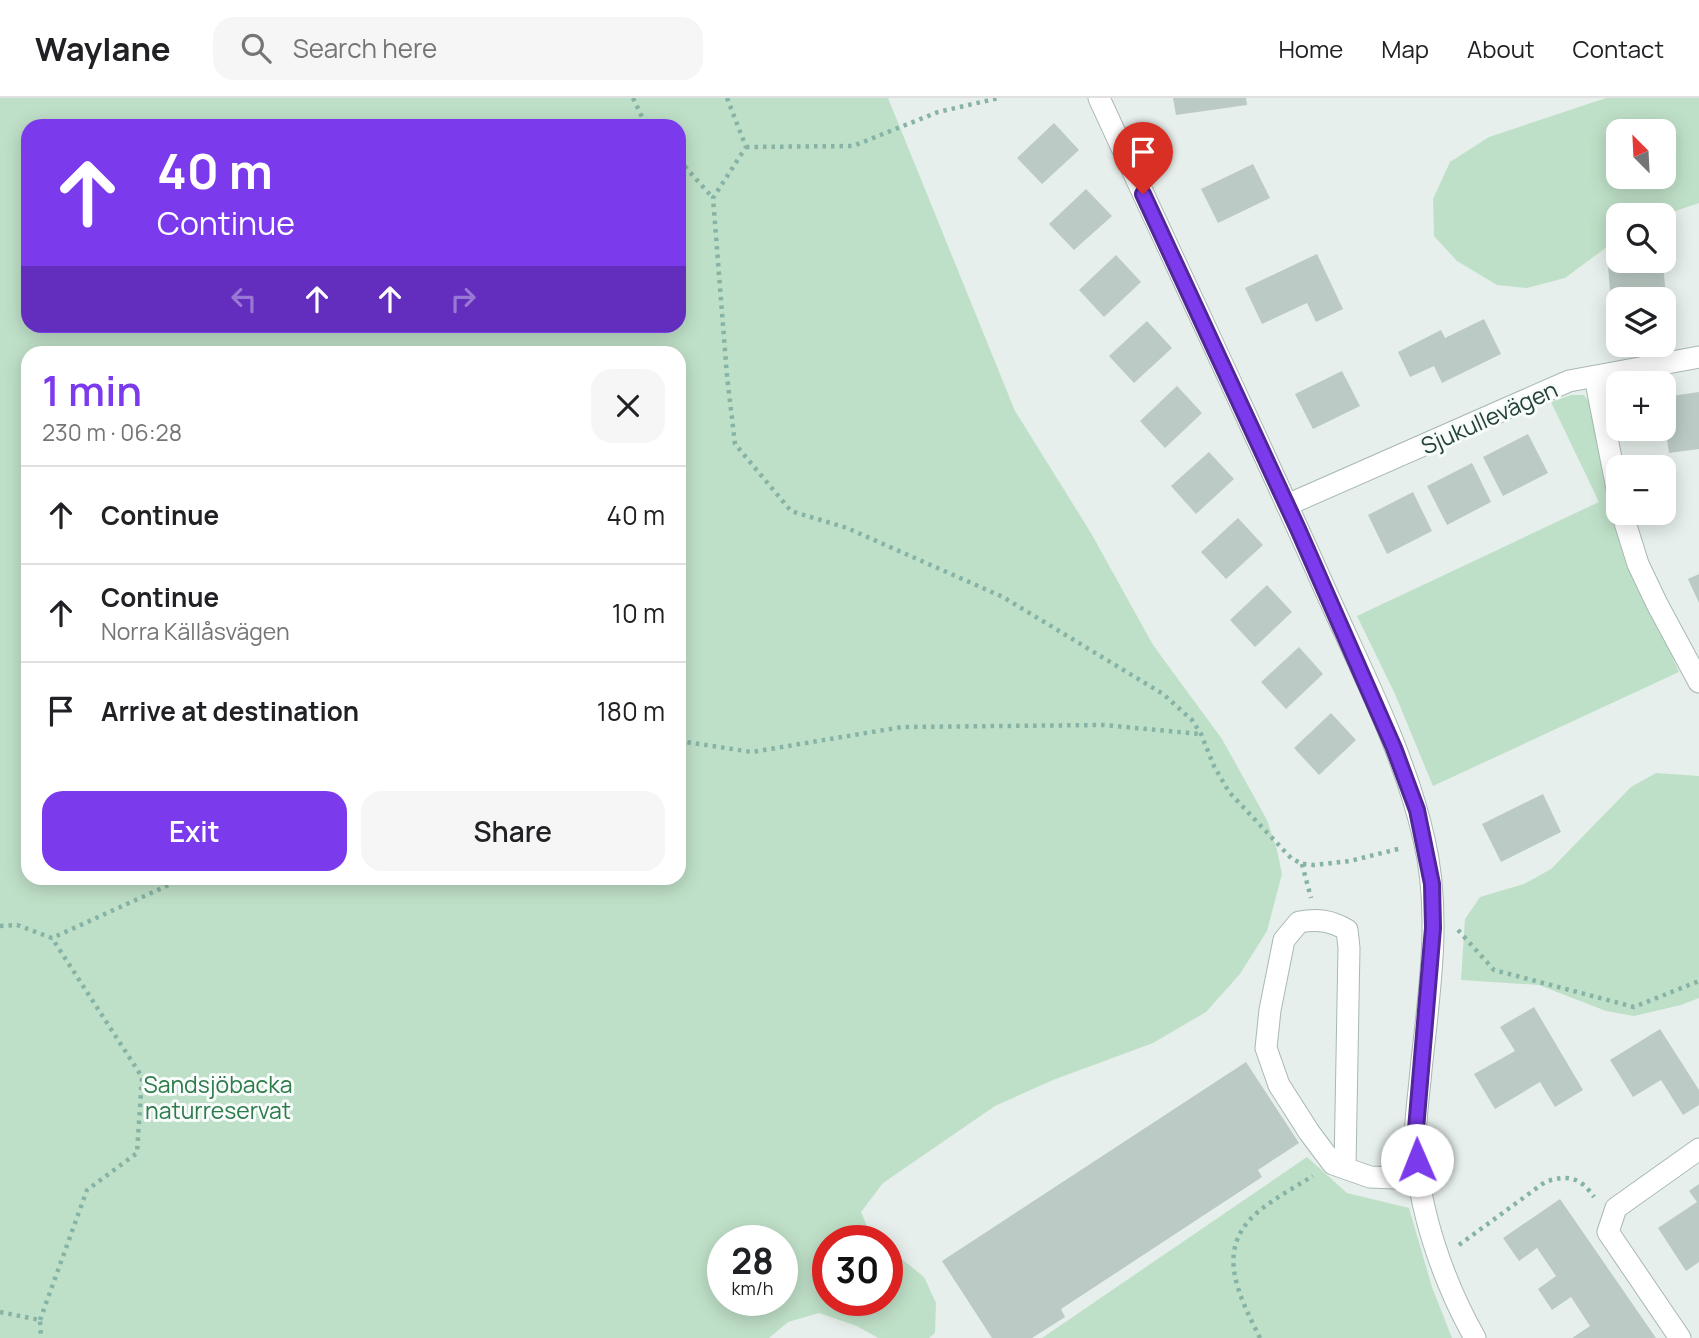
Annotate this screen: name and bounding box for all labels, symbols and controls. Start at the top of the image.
search box [213,17,703,80]
text: Waylane [35,26,171,71]
icon: search [237,29,275,67]
text: Search here [293,30,437,66]
text: Home [1278,32,1343,65]
text: Map [1381,32,1429,65]
text: About [1467,32,1535,65]
text: Contact [1573,32,1664,65]
north arrow [1606,119,1676,189]
map controls [1606,119,1676,525]
pin [1113,122,1173,194]
icon: arrive [1124,133,1162,171]
text: 40 m [157,137,273,204]
icon: ahead [42,147,133,238]
text: Continue [157,201,295,245]
button: search [1606,203,1676,273]
icon: left [225,280,263,318]
icon: ahead [298,280,336,318]
icon: ahead [371,280,409,318]
icon: right [444,280,482,318]
button: layers [1606,287,1676,357]
text: 1 min [42,361,142,419]
button: close [591,369,665,443]
button: + [1606,371,1676,441]
street label: Sjukullevägen [1416,373,1562,461]
text: 230 m · 06:28 [42,416,182,448]
button: − [1606,455,1676,525]
icon: ahead [42,496,80,534]
text: Continue [101,497,219,533]
text: 40 m [607,497,665,533]
text: Continue [101,579,219,615]
icon: ahead [42,594,80,632]
text: 10 m [612,595,665,631]
text: Norra Källåsvägen [101,615,290,647]
icon: arrive [42,692,80,730]
text: Arrive at destination [101,693,359,729]
text: 180 m [597,693,665,729]
button: Exit [42,791,347,871]
button: Share [361,791,665,871]
park label: Sandsjöbacka naturreservat [144,1068,292,1126]
position arrow [1380,1123,1454,1197]
speed limit sign: 30 [812,1225,903,1316]
text: 28 [731,1237,774,1285]
text: km/h [732,1276,773,1300]

